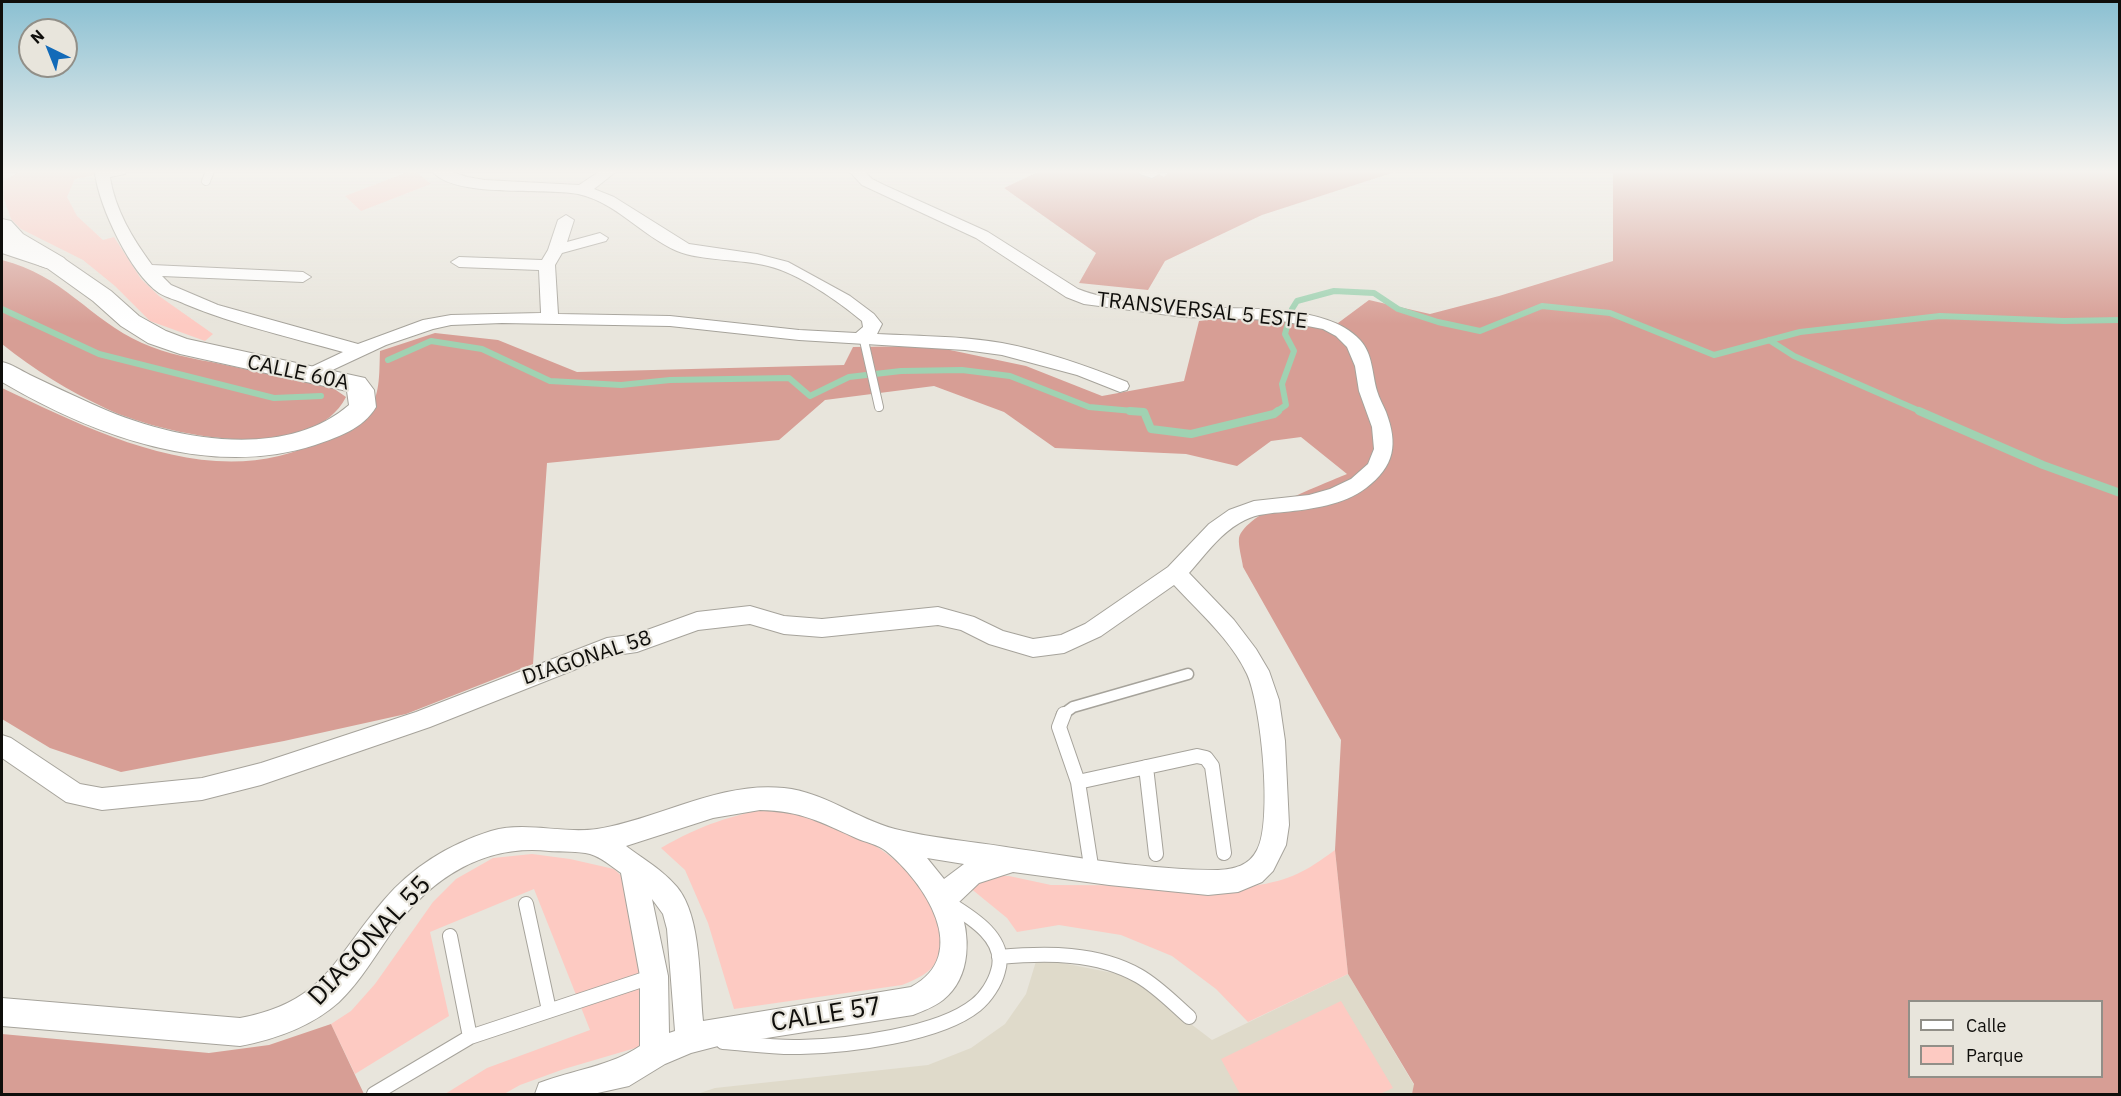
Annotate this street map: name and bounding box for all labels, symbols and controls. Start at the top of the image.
north arrow [18,18,78,78]
text: N [26,25,48,48]
street label: TRANSVERSAL 5 ESTE [1095,287,1309,335]
street label: CALLE 60A [245,350,351,396]
street label: DIAGONAL 58 [519,625,655,691]
street label: DIAGONAL 55 [302,870,438,1012]
street label: CALLE 57 [769,991,883,1039]
legend [1908,1000,2103,1078]
text: Calle [1966,1014,2006,1037]
text: Parque [1966,1044,2023,1067]

